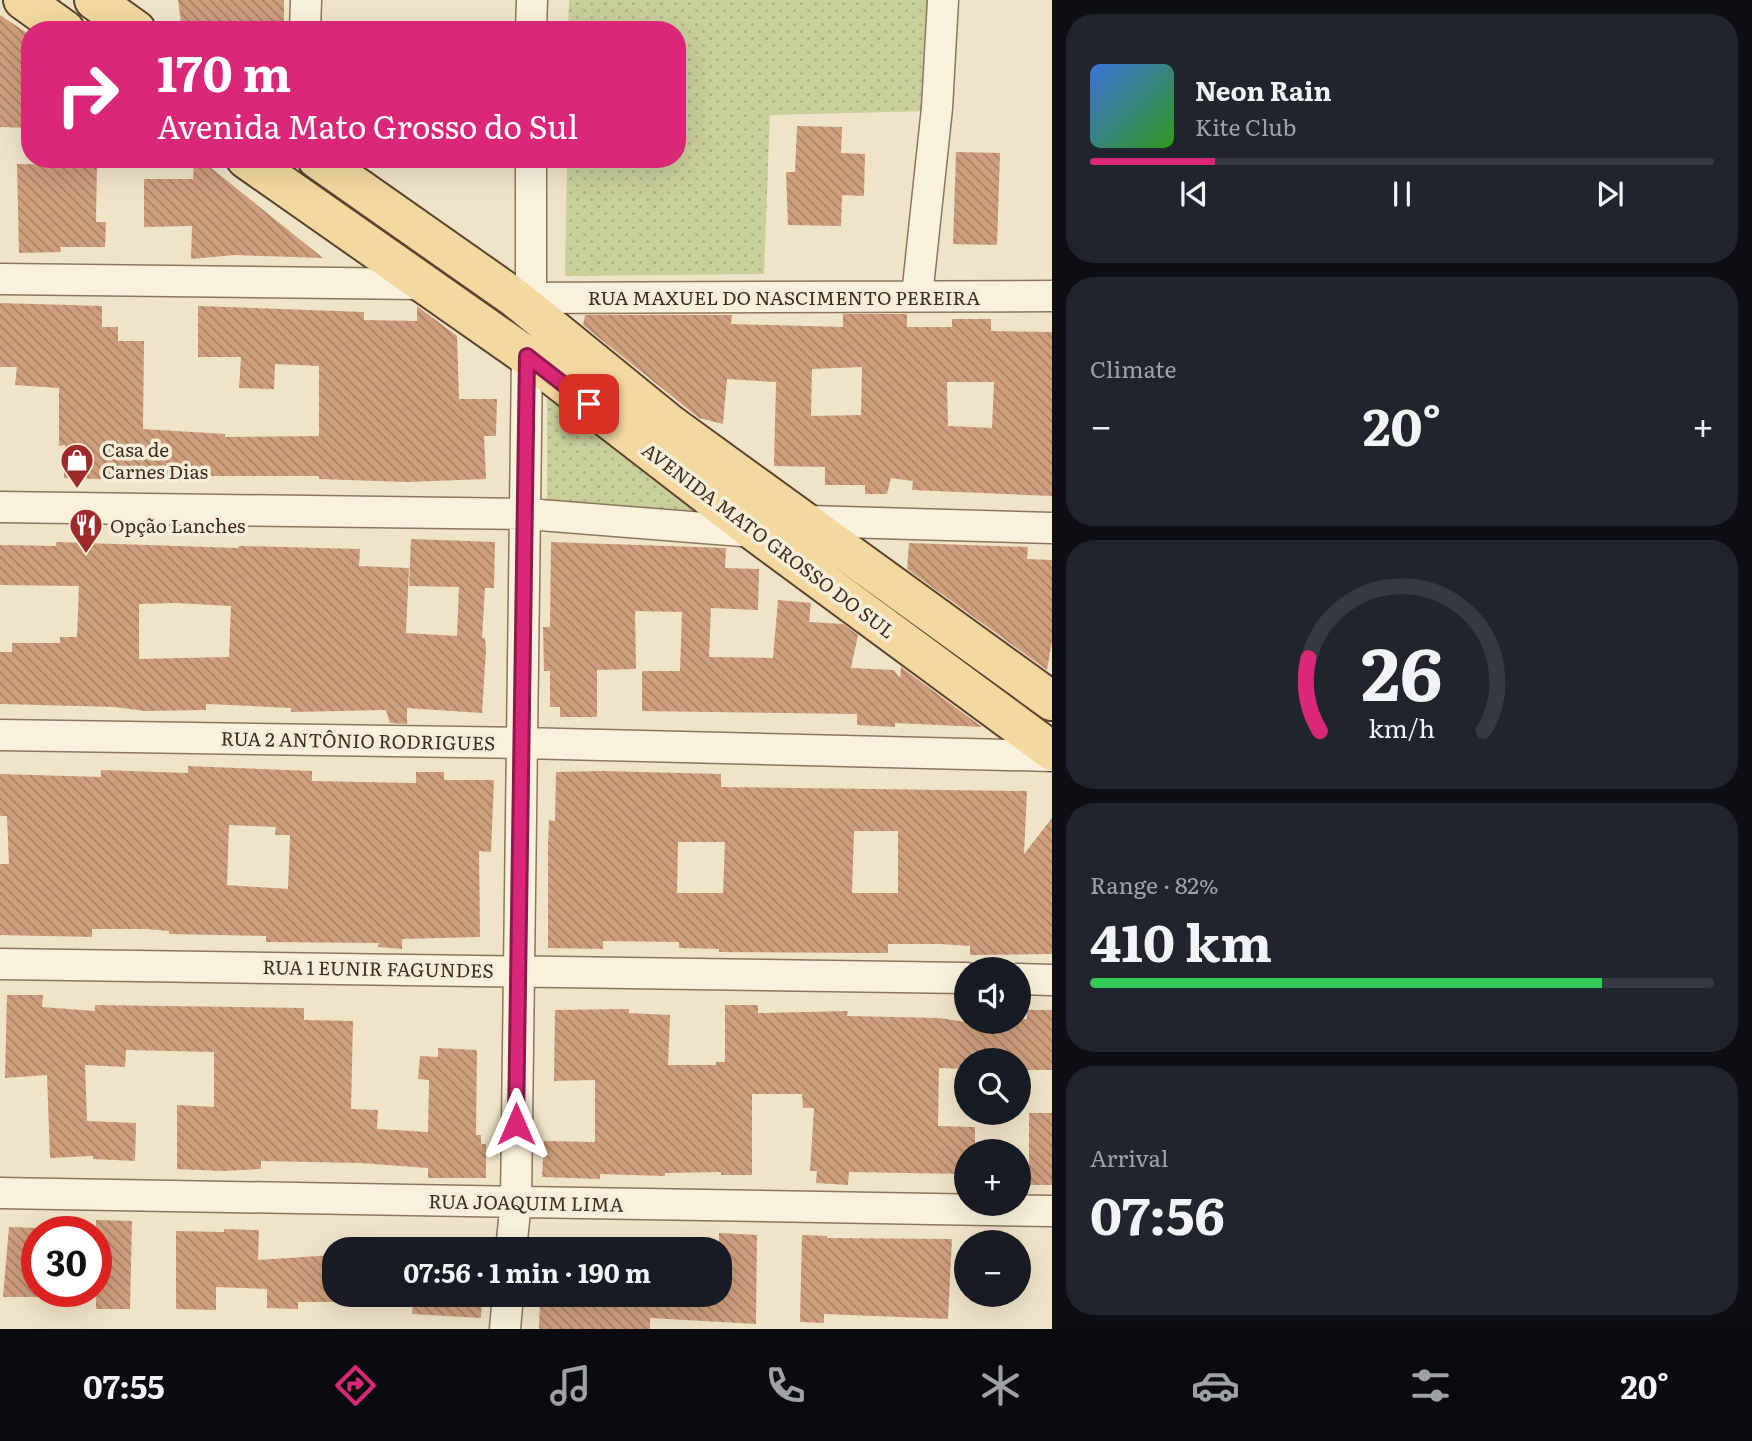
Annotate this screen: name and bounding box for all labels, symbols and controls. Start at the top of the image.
text: 170 m [157,34,291,107]
icon: right [42,49,133,140]
text: Neon Rain [1195,70,1332,109]
text: Avenida Mato Grosso do Sul [157,101,578,149]
text: Kite Club [1195,109,1296,143]
icon: previous [1175,175,1213,213]
icon: pause [1383,175,1421,213]
icon: next [1591,175,1629,213]
street label: RUA MAXUEL DO NASCIMENTO PEREIRA [588,283,980,311]
text: Climate [1090,351,1176,385]
pin [559,374,619,434]
icon: arrive [570,385,608,423]
text: 20° [1363,385,1441,462]
text: − [1090,395,1112,452]
text: + [1692,395,1714,452]
place label: Casa de Carnes Dias [102,435,208,485]
street label: AVENIDA MATO GROSSO DO SUL [637,435,901,645]
shop icon: Casa de Carnes Dias [58,441,96,490]
restaurant icon: Opção Lanches [67,506,105,555]
place label: Opção Lanches [110,511,246,539]
text: 26 [1361,615,1443,723]
text: km/h [1369,708,1435,745]
street label: RUA 2 ANTÔNIO RODRIGUES [221,724,495,756]
text: Range · 82% [1090,867,1218,901]
text: 410 km [1090,901,1272,978]
street label: RUA 1 EUNIR FAGUNDES [262,952,494,984]
map controls [954,957,1031,1307]
button: sound [954,957,1031,1034]
button: search [954,1048,1031,1125]
position arrow [479,1087,553,1161]
button: + [954,1139,1031,1216]
text: Arrival [1090,1140,1169,1174]
text: 07:56 [1090,1174,1225,1251]
street label: RUA JOAQUIM LIMA [428,1186,624,1218]
speed limit sign: 30 [21,1216,112,1307]
button: − [954,1230,1031,1307]
text: 07:56 · 1 min · 190 m [403,1252,651,1291]
text: 07:55 [83,1361,165,1409]
icon: directions [331,1361,380,1410]
icon: music [546,1361,595,1410]
icon: phone [761,1361,810,1410]
icon: climate [976,1361,1025,1410]
icon: car [1191,1361,1240,1410]
icon: filters [1406,1361,1455,1410]
text: 20° [1621,1361,1669,1409]

